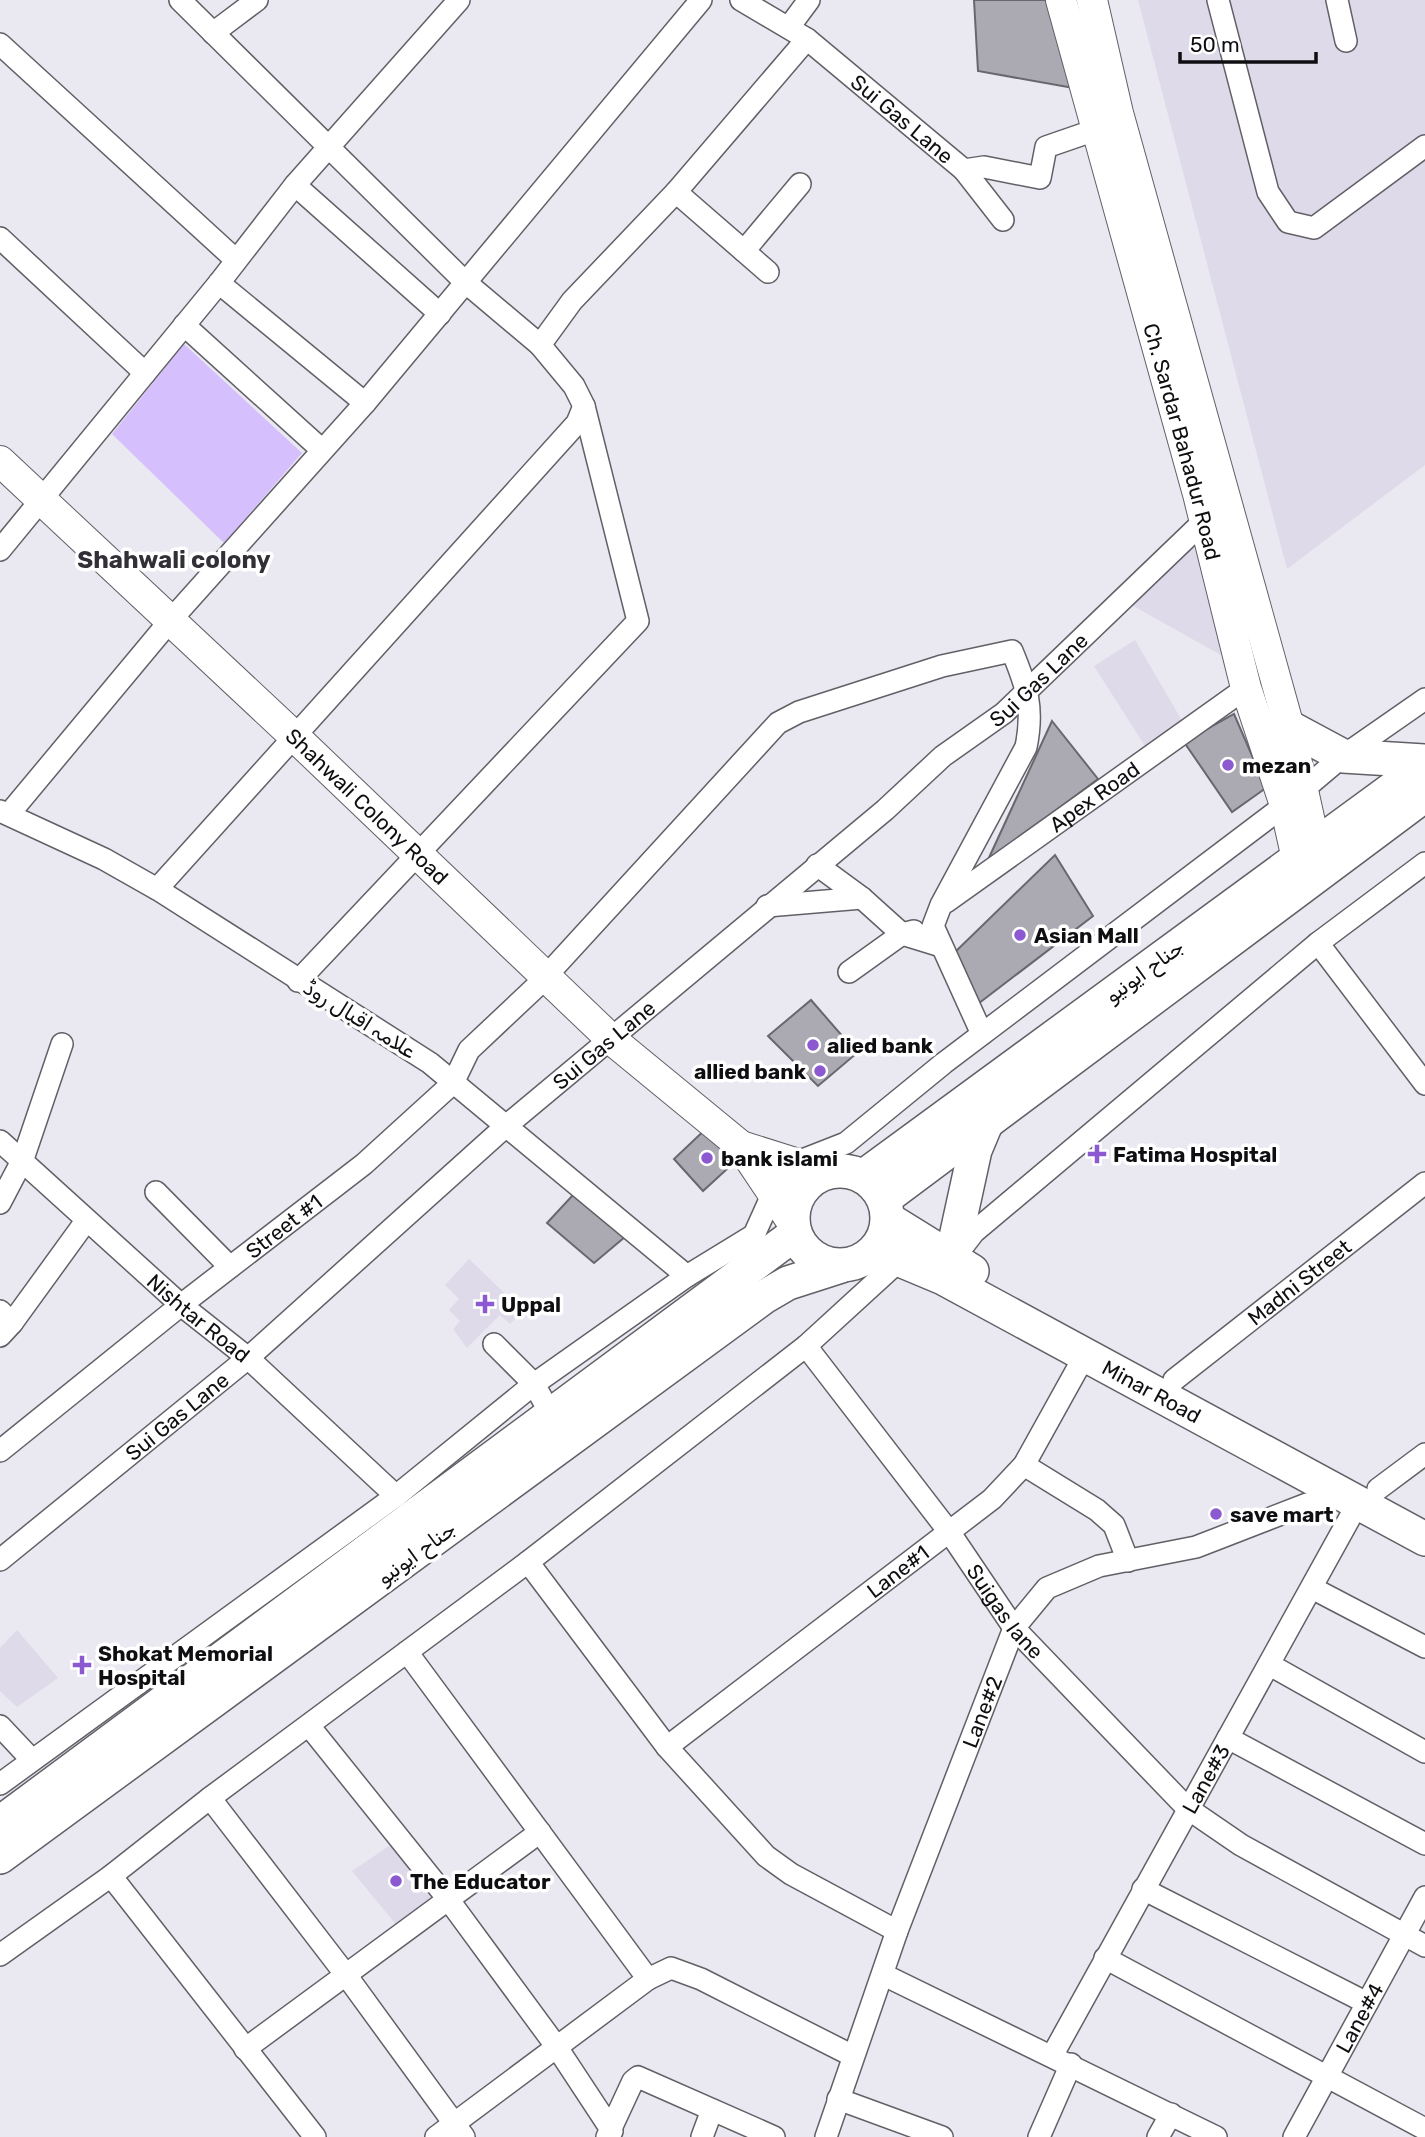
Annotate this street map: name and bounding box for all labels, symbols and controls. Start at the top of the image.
scale bar [1180,21,1316,65]
text: 50 m [1190,32,1240,57]
street label: Sui Gas Lane [846,69,959,169]
street label: Ch. Sardar Bahadur Road [1139,320,1226,562]
district label: Shahwali colony [77,546,271,574]
street label: Sui Gas Lane [985,627,1093,732]
street label: Shahwali Colony Road [281,723,454,889]
place label: mezan [1242,753,1311,778]
street label: Apex Road [1044,756,1144,837]
marker: mezan [1220,757,1236,773]
place label: Asian Mall [1034,923,1139,948]
marker: Asian Mall [1012,927,1028,943]
street label: جناح ایونیو [1100,934,1190,1010]
street label: علامہ اقبال روڈ [299,975,421,1064]
street label: Sui Gas Lane [547,995,660,1094]
place label: alied bank [827,1033,934,1058]
marker: alied bank [805,1037,821,1053]
place label: allied bank [694,1059,807,1084]
marker: allied bank [812,1063,828,1079]
place label: Fatima Hospital [1113,1142,1277,1167]
marker: Fatima Hospital [1087,1144,1107,1164]
place label: bank islami [721,1146,838,1171]
marker: bank islami [699,1150,715,1166]
street label: Street #1 [240,1189,327,1263]
street label: Madni Street [1242,1234,1356,1330]
street label: Nishtar Road [142,1268,255,1367]
place label: Uppal [501,1292,561,1317]
marker: Uppal [475,1294,495,1314]
street label: Minar Road [1098,1354,1206,1428]
street label: Sui Gas Lane [120,1367,233,1465]
place label: save mart [1230,1502,1334,1527]
marker: save mart [1208,1506,1224,1522]
street label: جناح ایونیو [372,1516,462,1592]
street label: Lane#1 [862,1539,934,1603]
street label: Suigas lane [962,1559,1049,1664]
place label: Shokat Memorial Hospital [98,1641,273,1690]
marker: Shokat Memorial Hospital [72,1655,92,1675]
street label: Lane#2 [957,1672,1007,1751]
street label: Lane#3 [1176,1740,1235,1818]
place label: The Educator [410,1869,551,1894]
marker: The Educator [388,1873,404,1889]
street label: Lane#4 [1330,1978,1388,2057]

